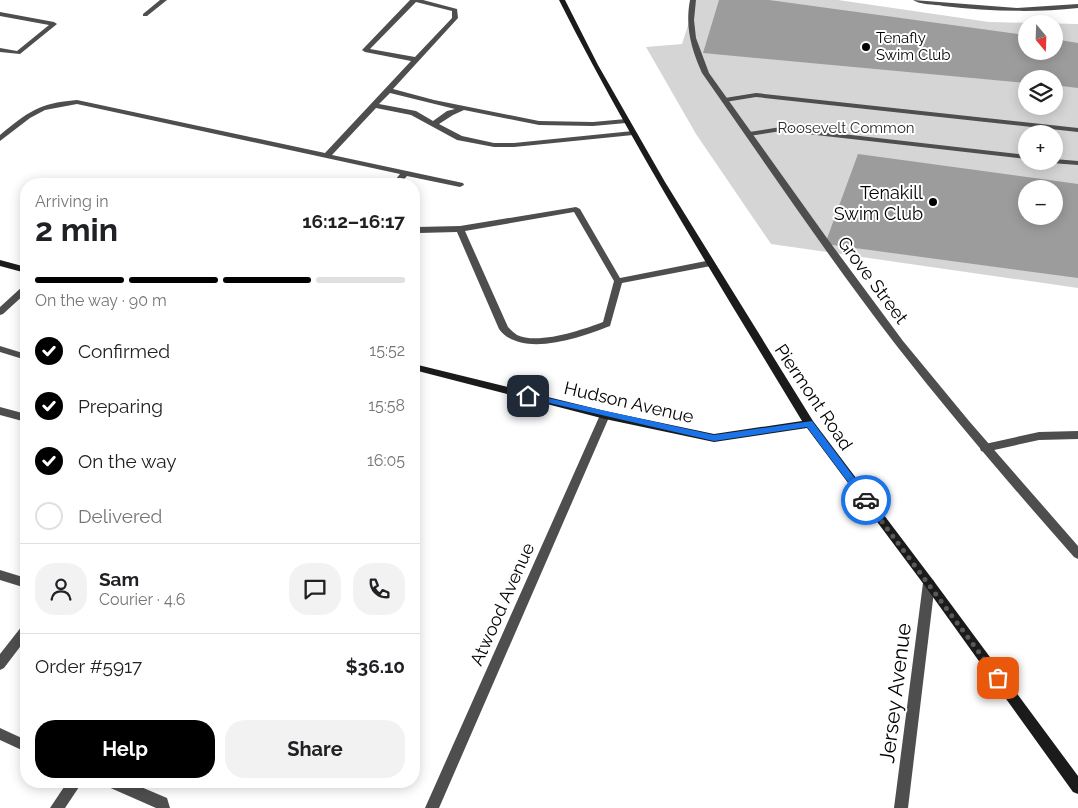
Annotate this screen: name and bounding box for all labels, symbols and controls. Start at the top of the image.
north arrow [1018,15,1062,60]
map controls [1018,15,1063,225]
place label: Tenafly Swim Club [876,29,950,64]
marker: Tenafly Swim Club [860,41,872,53]
button: layers [1018,70,1063,115]
park label: Roosevelt Common [777,119,915,137]
button: + [1018,125,1063,170]
button: − [1018,180,1063,225]
place label: Tenakill Swim Club [834,182,923,224]
text: Arriving in [35,192,109,211]
marker: Tenakill Swim Club [927,196,939,208]
text: 16:12–16:17 [302,210,405,232]
text: 2 min [35,211,118,248]
street label: Grove Street [833,232,913,328]
text: On the way · 90 m [35,291,167,310]
icon: check [35,337,63,365]
text: Confirmed [78,340,170,362]
street label: Piermont Road [771,340,857,454]
text: 15:52 [369,341,405,360]
pin [507,375,549,417]
street label: Hudson Avenue [562,377,696,427]
icon: home [514,382,542,410]
icon: check [35,392,63,420]
text: Preparing [78,395,163,417]
text: 15:58 [368,396,405,415]
icon: check [35,447,63,475]
text: On the way [78,450,177,472]
text: 16:05 [367,451,405,470]
courier [841,475,891,525]
icon: car [852,486,880,514]
text: Delivered [78,505,162,527]
street label: Atwood Avenue [466,539,539,669]
button: person [35,563,87,615]
button: chat [289,563,341,615]
button: phone [353,563,405,615]
text: Sam [99,568,139,590]
text: Courier · 4.6 [99,590,185,609]
street label: Jersey Avenue [874,622,916,764]
text: Order #5917 [35,655,142,677]
text: $36.10 [346,655,405,677]
pin [977,657,1019,699]
icon: bag [984,664,1012,692]
button: Help [35,720,215,778]
button: Share [225,720,405,778]

